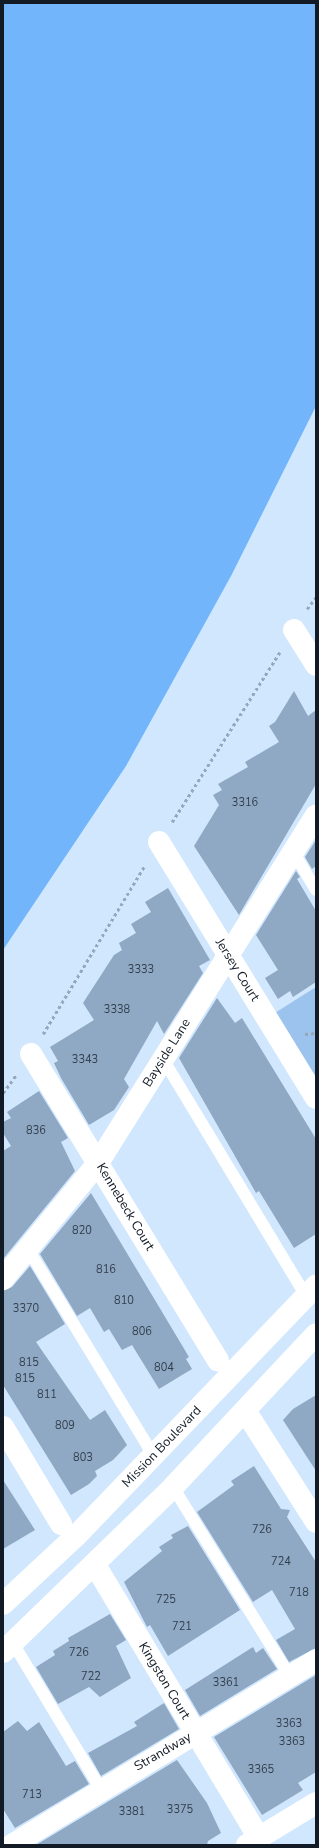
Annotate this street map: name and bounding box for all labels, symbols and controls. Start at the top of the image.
house number: 3316 [232,796,258,810]
street label: Jersey Court [212,936,262,1004]
house number: 3333 [128,963,154,977]
house number: 3338 [104,1003,130,1017]
street label: Bayside Lane [140,1016,194,1090]
house number: 3343 [72,1053,98,1067]
house number: 836 [26,1124,46,1138]
street label: Kennebeck Court [93,1160,157,1254]
house number: 820 [72,1224,92,1238]
house number: 816 [96,1263,116,1277]
house number: 810 [114,1294,134,1308]
house number: 3370 [13,1302,39,1316]
house number: 806 [132,1325,152,1339]
house number: 815 [19,1356,39,1370]
house number: 804 [154,1361,174,1375]
house number: 815 [15,1372,35,1386]
house number: 811 [37,1388,57,1402]
street label: Mission Boulevard [119,1403,205,1491]
house number: 809 [55,1419,75,1433]
house number: 803 [73,1451,93,1465]
house number: 726 [252,1523,272,1537]
house number: 724 [271,1555,291,1569]
house number: 718 [289,1586,309,1600]
house number: 725 [156,1593,176,1607]
house number: 721 [172,1620,192,1634]
street label: Kingston Court [135,1640,193,1722]
house number: 726 [69,1646,89,1660]
house number: 722 [81,1670,101,1684]
house number: 3361 [213,1676,239,1690]
house number: 3363 [276,1717,302,1731]
street label: Strandway [132,1729,194,1775]
house number: 3363 [279,1735,305,1749]
house number: 3365 [248,1763,274,1777]
house number: 713 [22,1788,42,1802]
house number: 3375 [167,1803,193,1817]
house number: 3381 [119,1805,145,1819]

